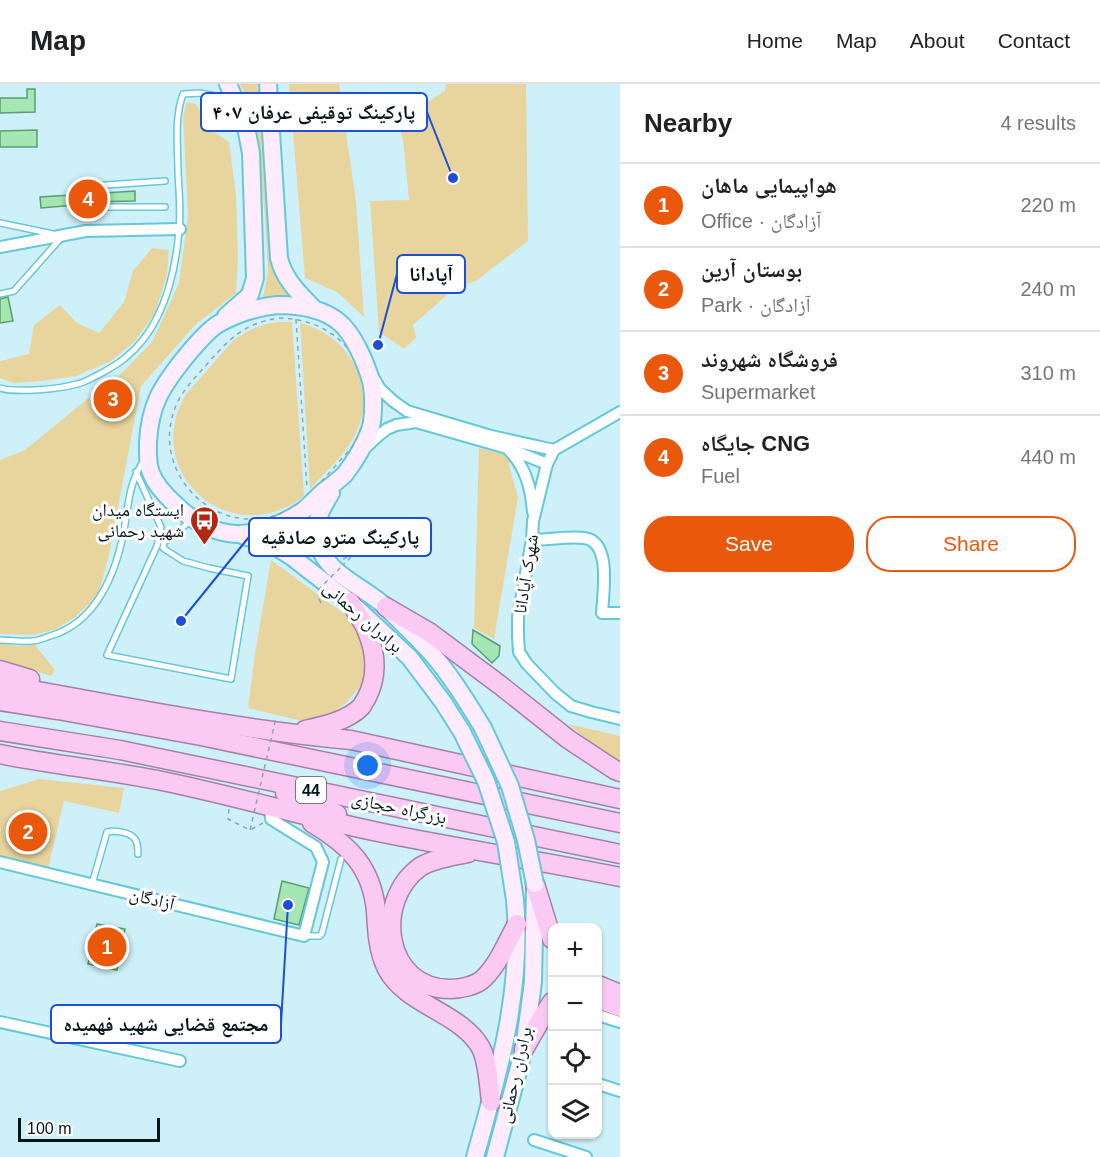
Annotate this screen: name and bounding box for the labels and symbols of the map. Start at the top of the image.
callout: پارکینگ توقیفی عرفان ۴۰۷ [201,93,427,131]
text: پارکینگ توقیفی عرفان ۴۰۷ [213,101,415,125]
pin: 4 [68,176,107,222]
callout: آپادانا [397,255,465,293]
text: آپادانا [409,263,453,286]
pin: 3 [94,376,132,422]
place label: ایستگاه میدان شهید رحمانی [92,500,184,542]
bus stop icon: ایستگاه میدان شهید رحمانی [189,504,221,546]
callout: پارکینگ مترو صادقیه [249,518,431,556]
text: پارکینگ مترو صادقیه [261,526,419,549]
street label: شهرک آپادانا [510,533,543,615]
street label: برادران رحمانی [319,577,407,658]
your location [353,751,382,780]
road number: 44 [296,777,326,803]
street label: بزرگراه حجازی [349,788,448,829]
pin: 2 [9,810,48,855]
street label: آزادگان [127,884,177,915]
pin: 1 [88,924,126,970]
callout: مجتمع قضایی شهید فهمیده [51,1005,281,1043]
text: مجتمع قضایی شهید فهمیده [63,1013,269,1038]
street label: برادران رحمانی [494,1025,537,1125]
scale bar [18,1115,160,1142]

